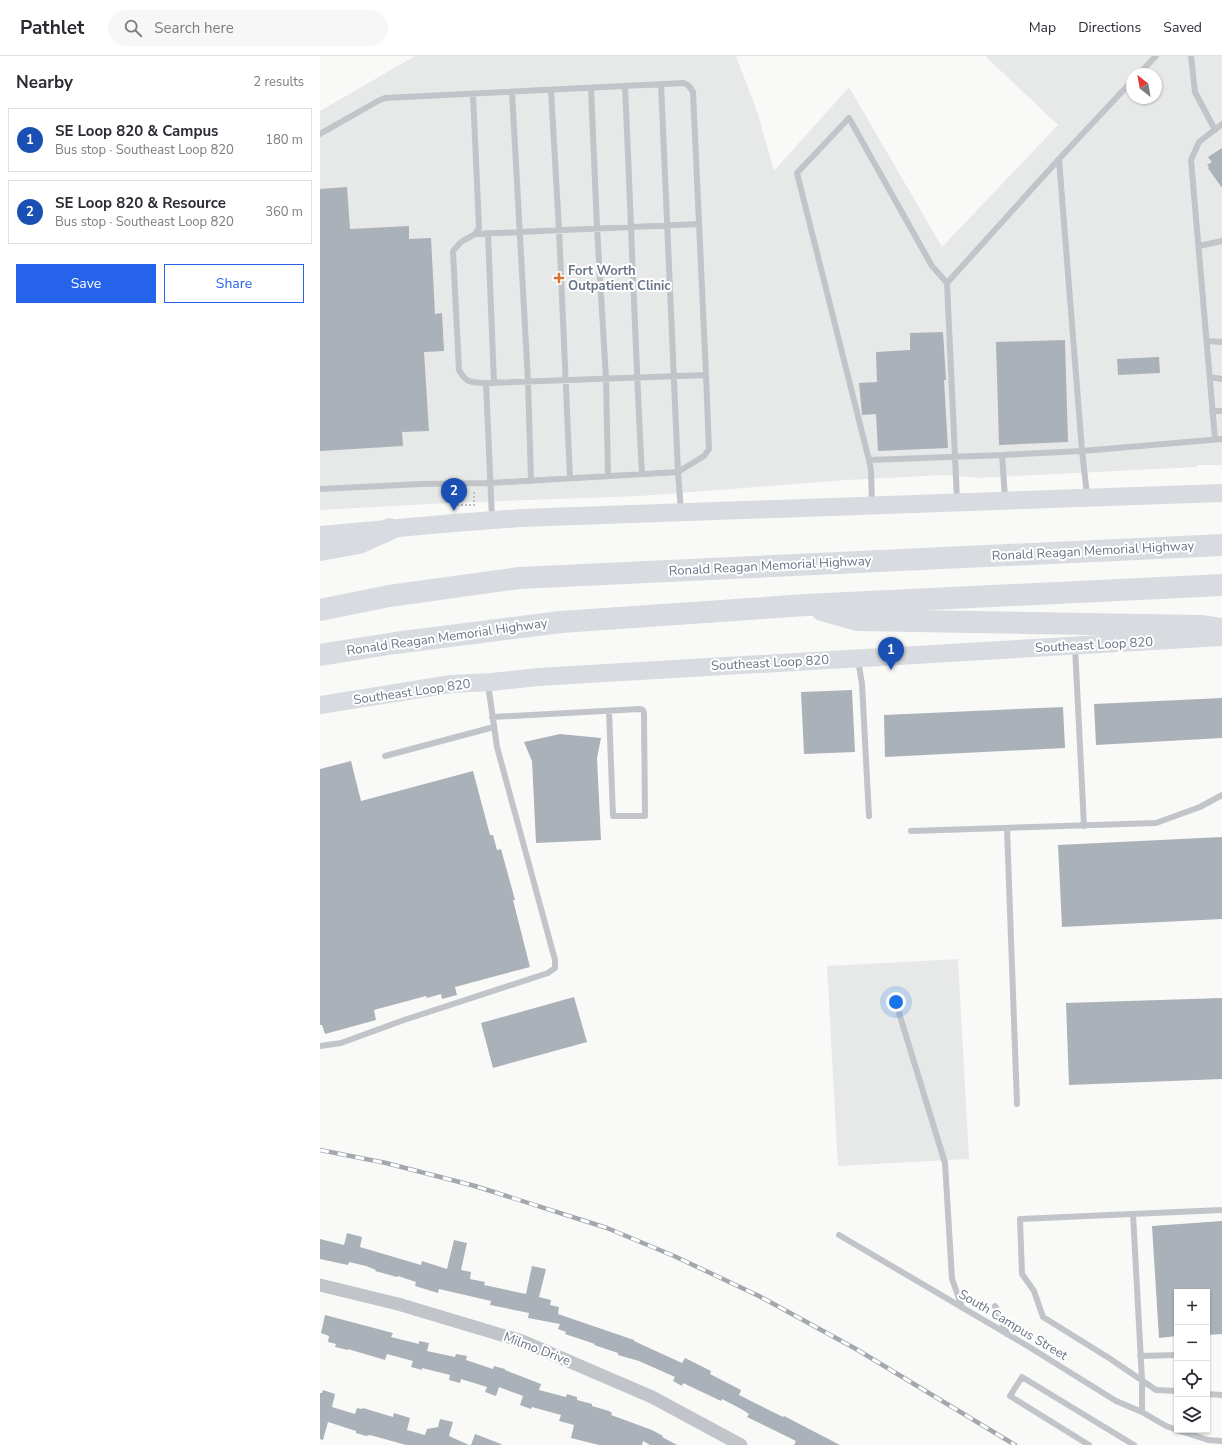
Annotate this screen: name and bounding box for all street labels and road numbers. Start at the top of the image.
street label: Ronald Reagan Memorial Highway [991,537,1195,565]
street label: Ronald Reagan Memorial Highway [668,552,872,580]
street label: Ronald Reagan Memorial Highway [345,614,549,660]
street label: Southeast Loop 820 [1035,633,1154,657]
street label: Southeast Loop 820 [711,651,830,675]
street label: Southeast Loop 820 [352,675,472,709]
street label: South Campus Street [955,1285,1071,1365]
street label: Milmo Drive [501,1328,573,1370]

